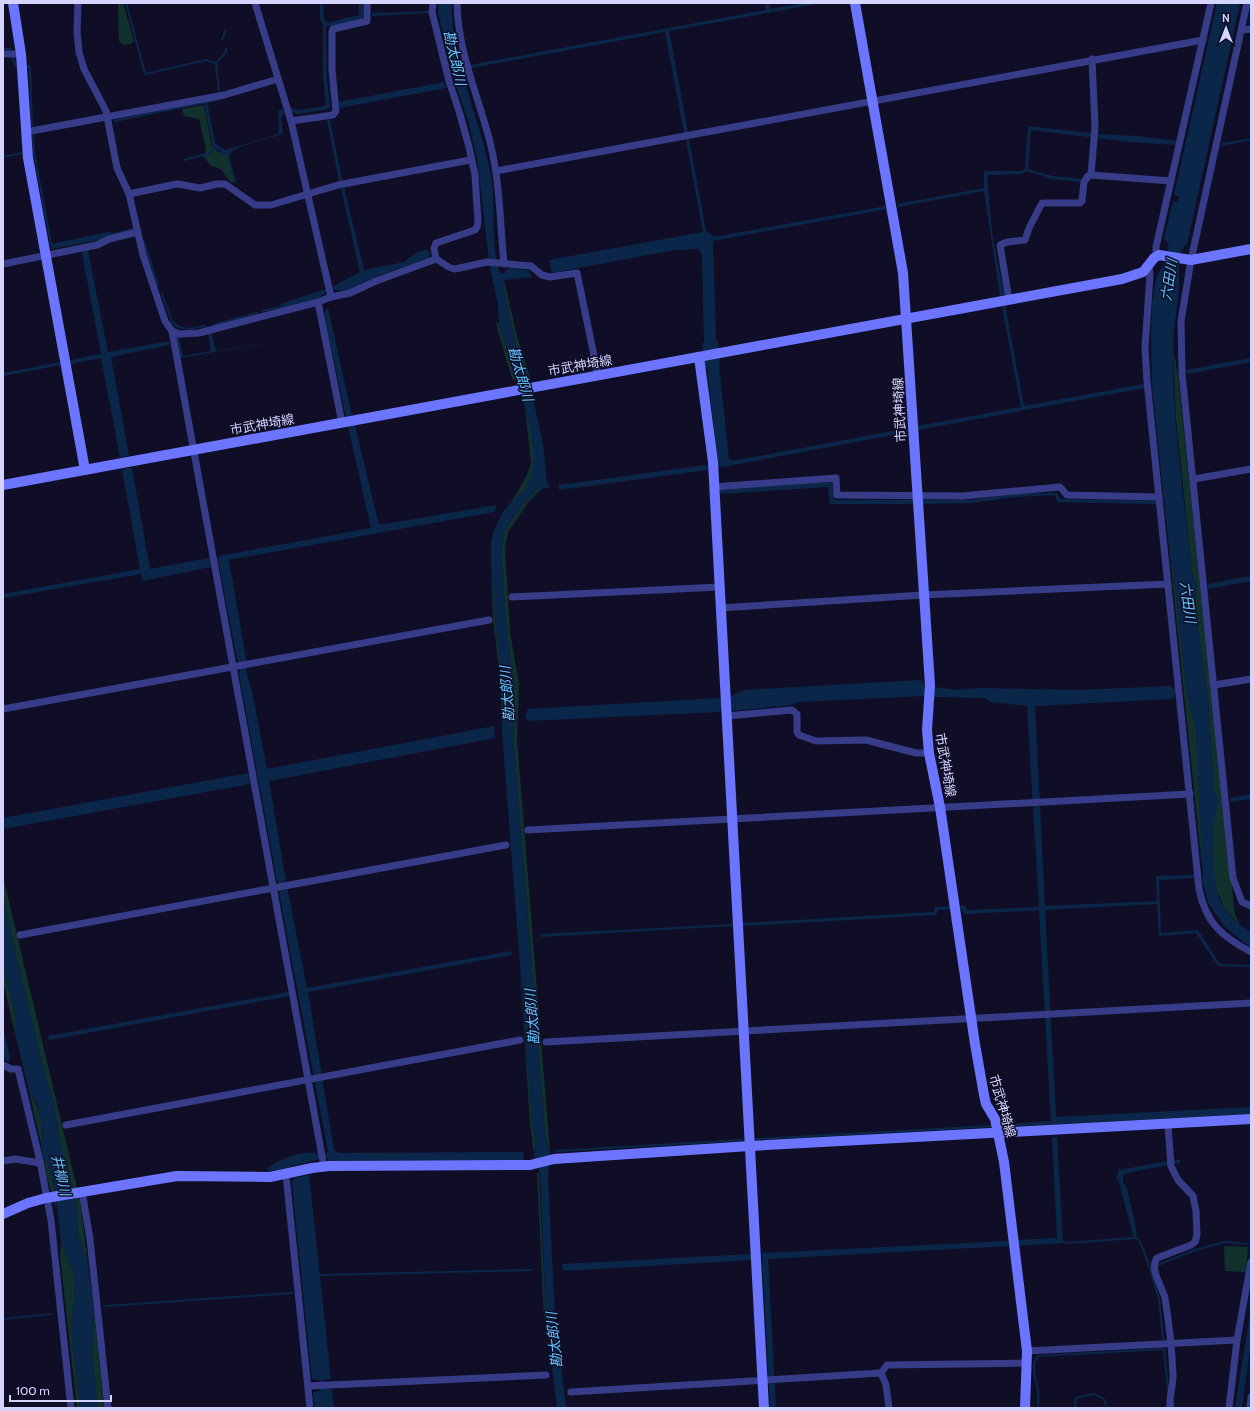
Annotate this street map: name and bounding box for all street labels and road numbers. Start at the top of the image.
street label: 市武神埼線 [547,351,613,379]
street label: 市武神埼線 [889,377,909,443]
street label: 市武神埼線 [229,410,295,438]
street label: 市武神埼線 [932,732,960,798]
street label: 市武神埼線 [986,1073,1020,1139]

